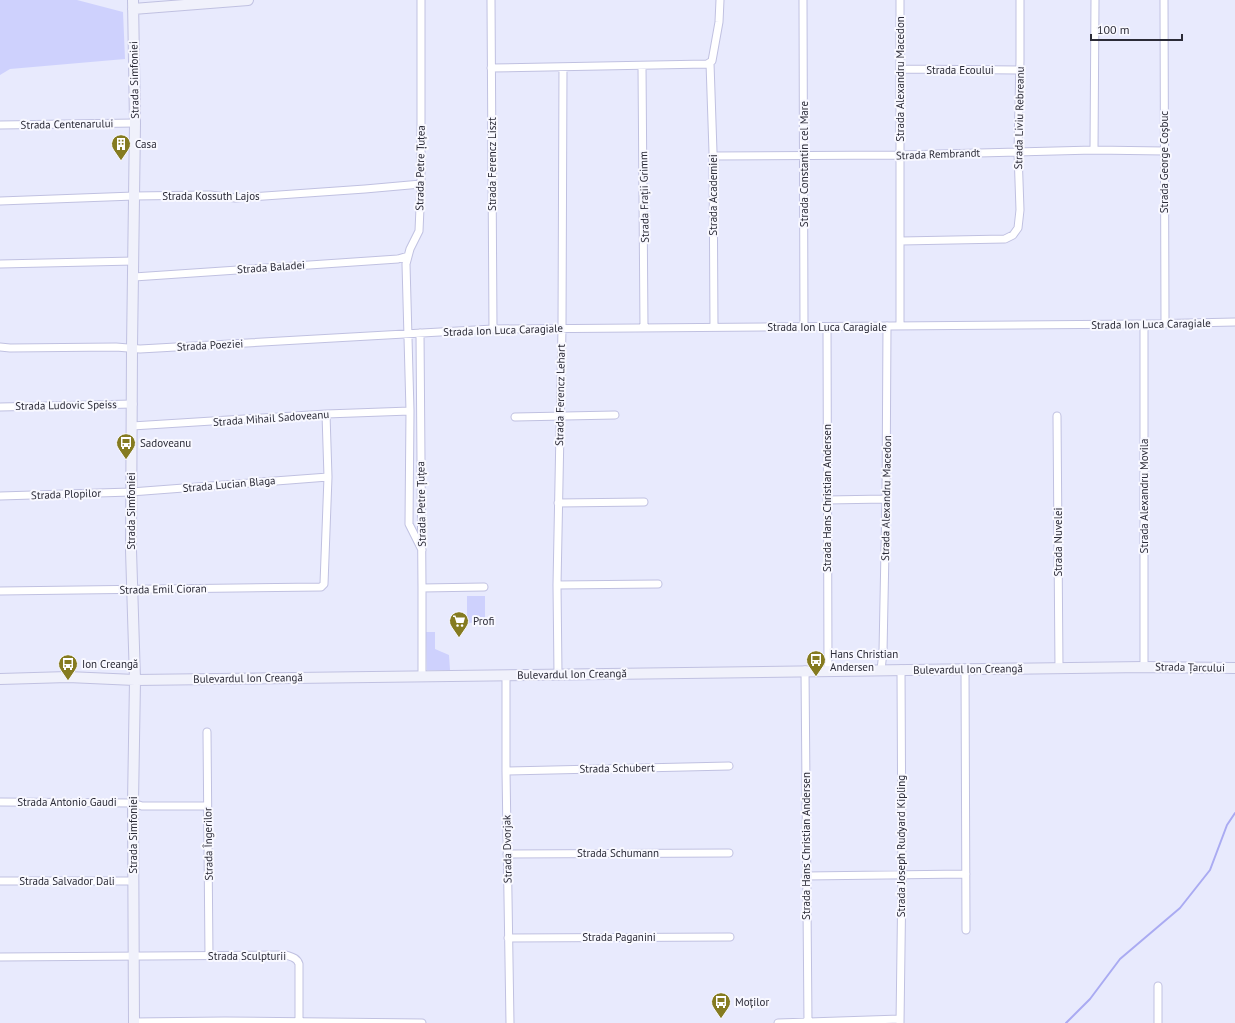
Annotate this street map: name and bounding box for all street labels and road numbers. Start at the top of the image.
street label: Strada Alexandru Macedon [893,16,907,142]
street label: Strada Simfoniei [126,41,142,119]
street label: Strada Ecoului [926,63,994,77]
street label: Strada Liviu Rebreanu [1011,66,1027,170]
street label: Strada Constantin cel Mare [797,100,811,227]
street label: Strada George Coșbuc [1157,111,1171,213]
street label: Strada Centenarului [20,116,114,132]
street label: Strada Ferencz Liszt [485,117,499,211]
street label: Strada Petre Țuțea [412,125,429,211]
street label: Strada Rembrandt [896,146,981,162]
street label: Strada Frații Grimm [636,151,652,243]
street label: Strada Academiei [706,154,720,236]
street label: Strada Kossuth Lajos [162,189,260,203]
street label: Strada Baladei [237,258,305,276]
street label: Strada Ion Luca Caragiale [1091,316,1211,332]
street label: Strada Ion Luca Caragiale [767,320,887,334]
street label: Strada Ion Luca Caragiale [443,321,563,339]
street label: Strada Poeziei [176,336,244,354]
street label: Strada Ferencz Lehart [552,344,568,446]
street label: Strada Ludovic Speiss [15,397,117,413]
street label: Strada Mihail Sadoveanu [212,407,330,429]
street label: Strada Hans Christian Andersen [820,424,834,572]
street label: Strada Alexandru Macedon [878,435,894,561]
street label: Strada Alexandru Movila [1137,439,1151,553]
street label: Strada Petre Țuțea [413,461,430,547]
street label: Strada Simfoniei [124,472,138,550]
street label: Strada Lucian Blaga [182,473,276,495]
street label: Strada Plopilor [31,486,102,502]
street label: Strada Nuvelei [1051,507,1065,576]
street label: Strada Emil Cioran [119,581,207,597]
street label: Strada Țarcului [1155,659,1225,676]
street label: Bulevardul Ion Creangă [913,661,1023,677]
street label: Bulevardul Ion Creangă [517,666,627,682]
street label: Bulevardul Ion Creangă [193,670,303,686]
street label: Strada Schubert [579,760,655,776]
street label: Strada Hans Christian Andersen [799,772,813,920]
street label: Strada Joseph Rudyard Kipling [894,775,908,917]
street label: Strada Antonio Gaudi [17,795,117,809]
street label: Strada Simfoniei [126,796,140,874]
street label: Strada Îngerilor [200,807,216,881]
street label: Strada Dvorjak [499,814,515,883]
street label: Strada Schumann [577,846,659,860]
street label: Strada Salvador Dali [19,874,115,888]
street label: Strada Paganini [582,930,656,944]
street label: Strada Sculpturii [208,949,286,963]

